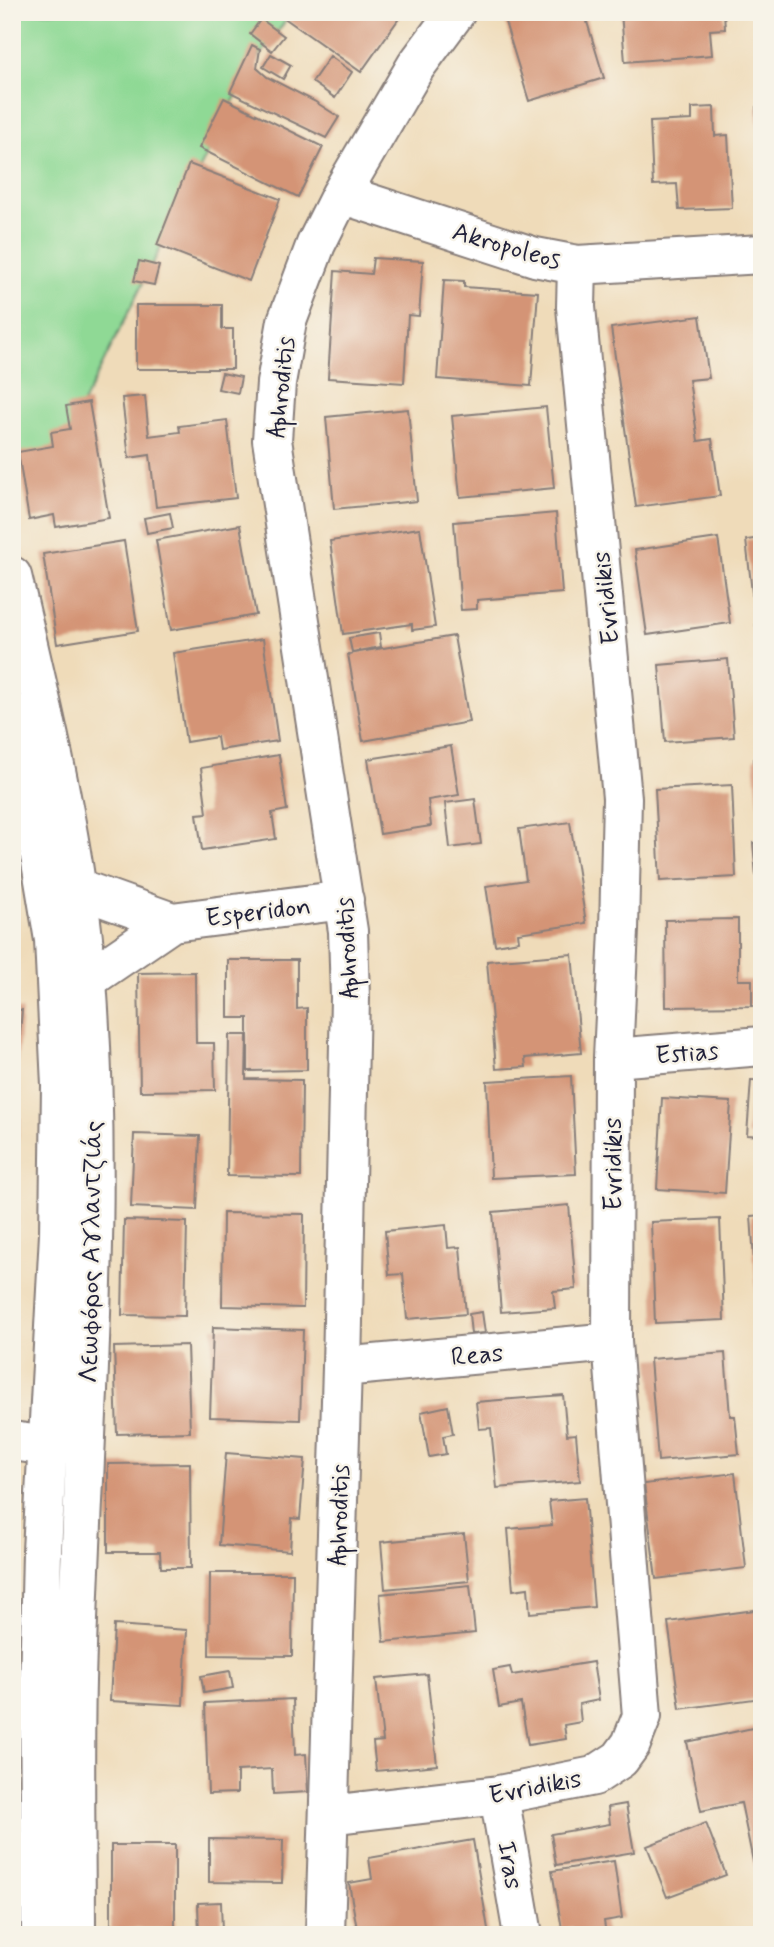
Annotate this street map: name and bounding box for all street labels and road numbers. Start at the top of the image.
street label: Akropoleos [448,215,565,279]
street label: Aphroditis [260,335,307,440]
street label: Evridikis [585,550,629,646]
street label: Esperidon [204,890,313,936]
street label: Aphroditis [328,896,371,1000]
street label: Estias [654,1034,720,1074]
street label: Evridikis [597,1117,631,1211]
street label: Λεωφόρος Αγλαντζιάς [73,1121,111,1384]
street label: Reas [450,1337,505,1375]
street label: Aphroditis [321,1464,362,1567]
street label: Evridikis [486,1762,584,1814]
street label: Iras [488,1839,530,1892]

